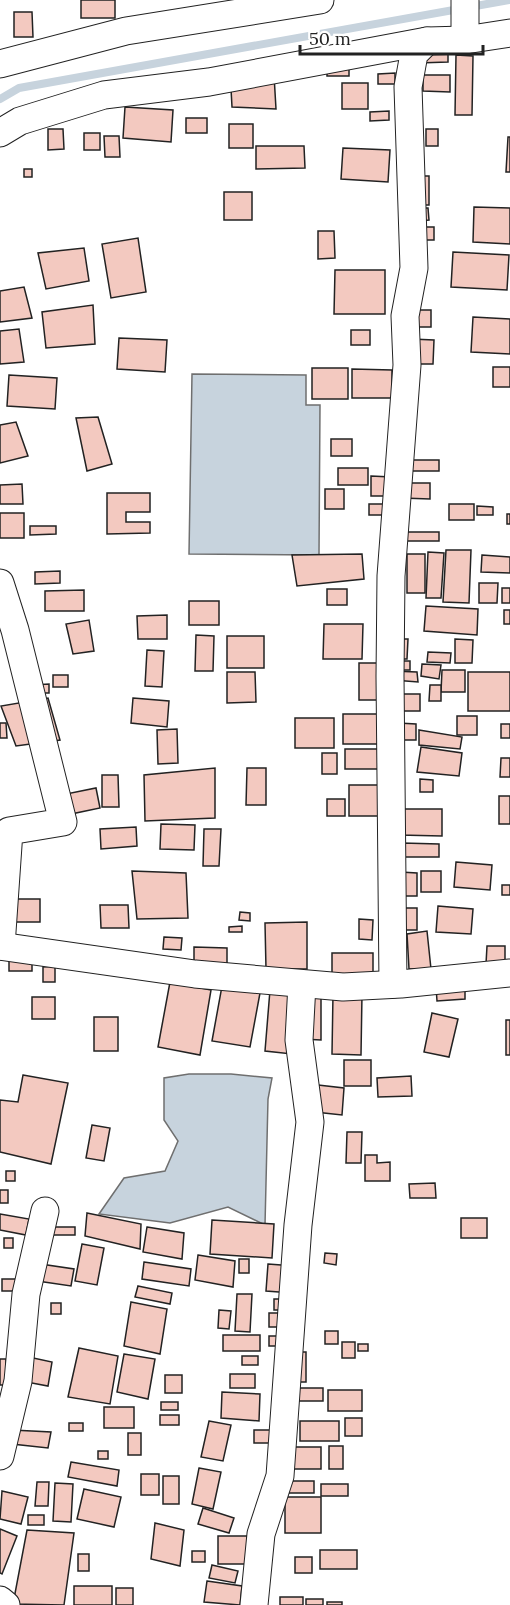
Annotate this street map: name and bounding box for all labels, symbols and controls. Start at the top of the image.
scale bar [300,18,483,56]
text: 50 m [309,27,351,50]

